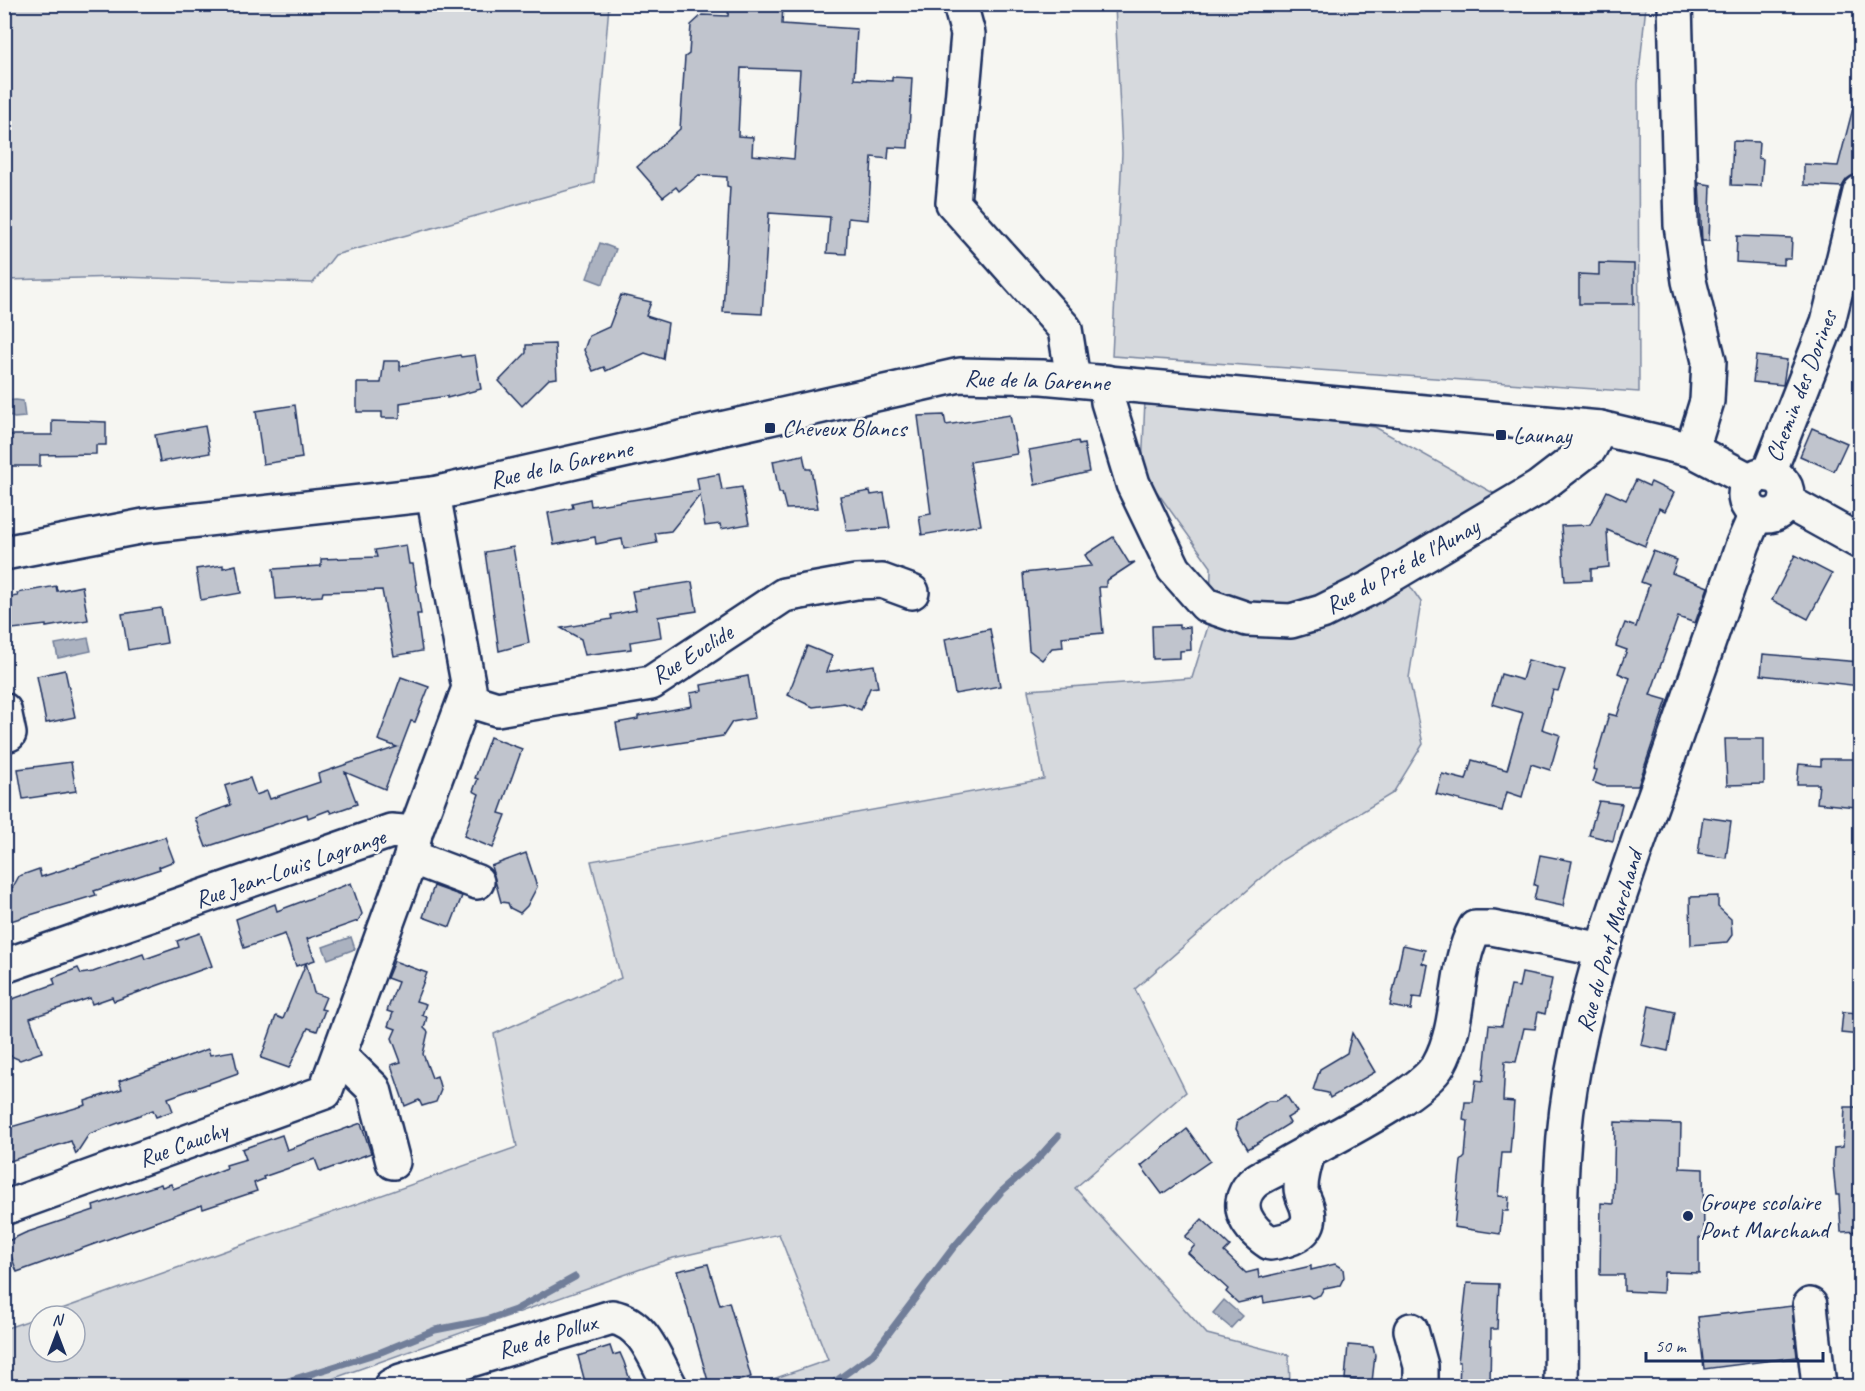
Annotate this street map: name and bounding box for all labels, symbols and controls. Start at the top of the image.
street label: Chemin des Dorines [1758,304,1844,466]
street label: Rue de la Garenne [964,362,1112,398]
place label: Cheveux Blancs [782,413,909,443]
place label: Launay [1513,420,1573,450]
marker: Cheveux Blancs [763,421,777,435]
marker: Launay [1494,428,1508,442]
street label: Rue de la Garenne [487,433,637,495]
street label: Rue du Pré de l'Aunay [1320,510,1486,621]
street label: Rue Euclide [646,616,740,691]
street label: Rue Jean-Louis Lagrange [191,821,391,915]
street label: Rue du Pont Marchand [1569,843,1650,1035]
street label: Rue Cauchy [134,1113,233,1174]
place label: Groupe scolaire Pont Marchand [1700,1187,1832,1245]
marker: Groupe scolaire Pont Marchand [1681,1209,1695,1223]
north arrow [27,1304,87,1364]
street label: Rue de Pollux [494,1306,602,1365]
text: N [52,1310,65,1330]
scale bar [1646,1325,1823,1363]
text: 50 m [1655,1335,1688,1357]

